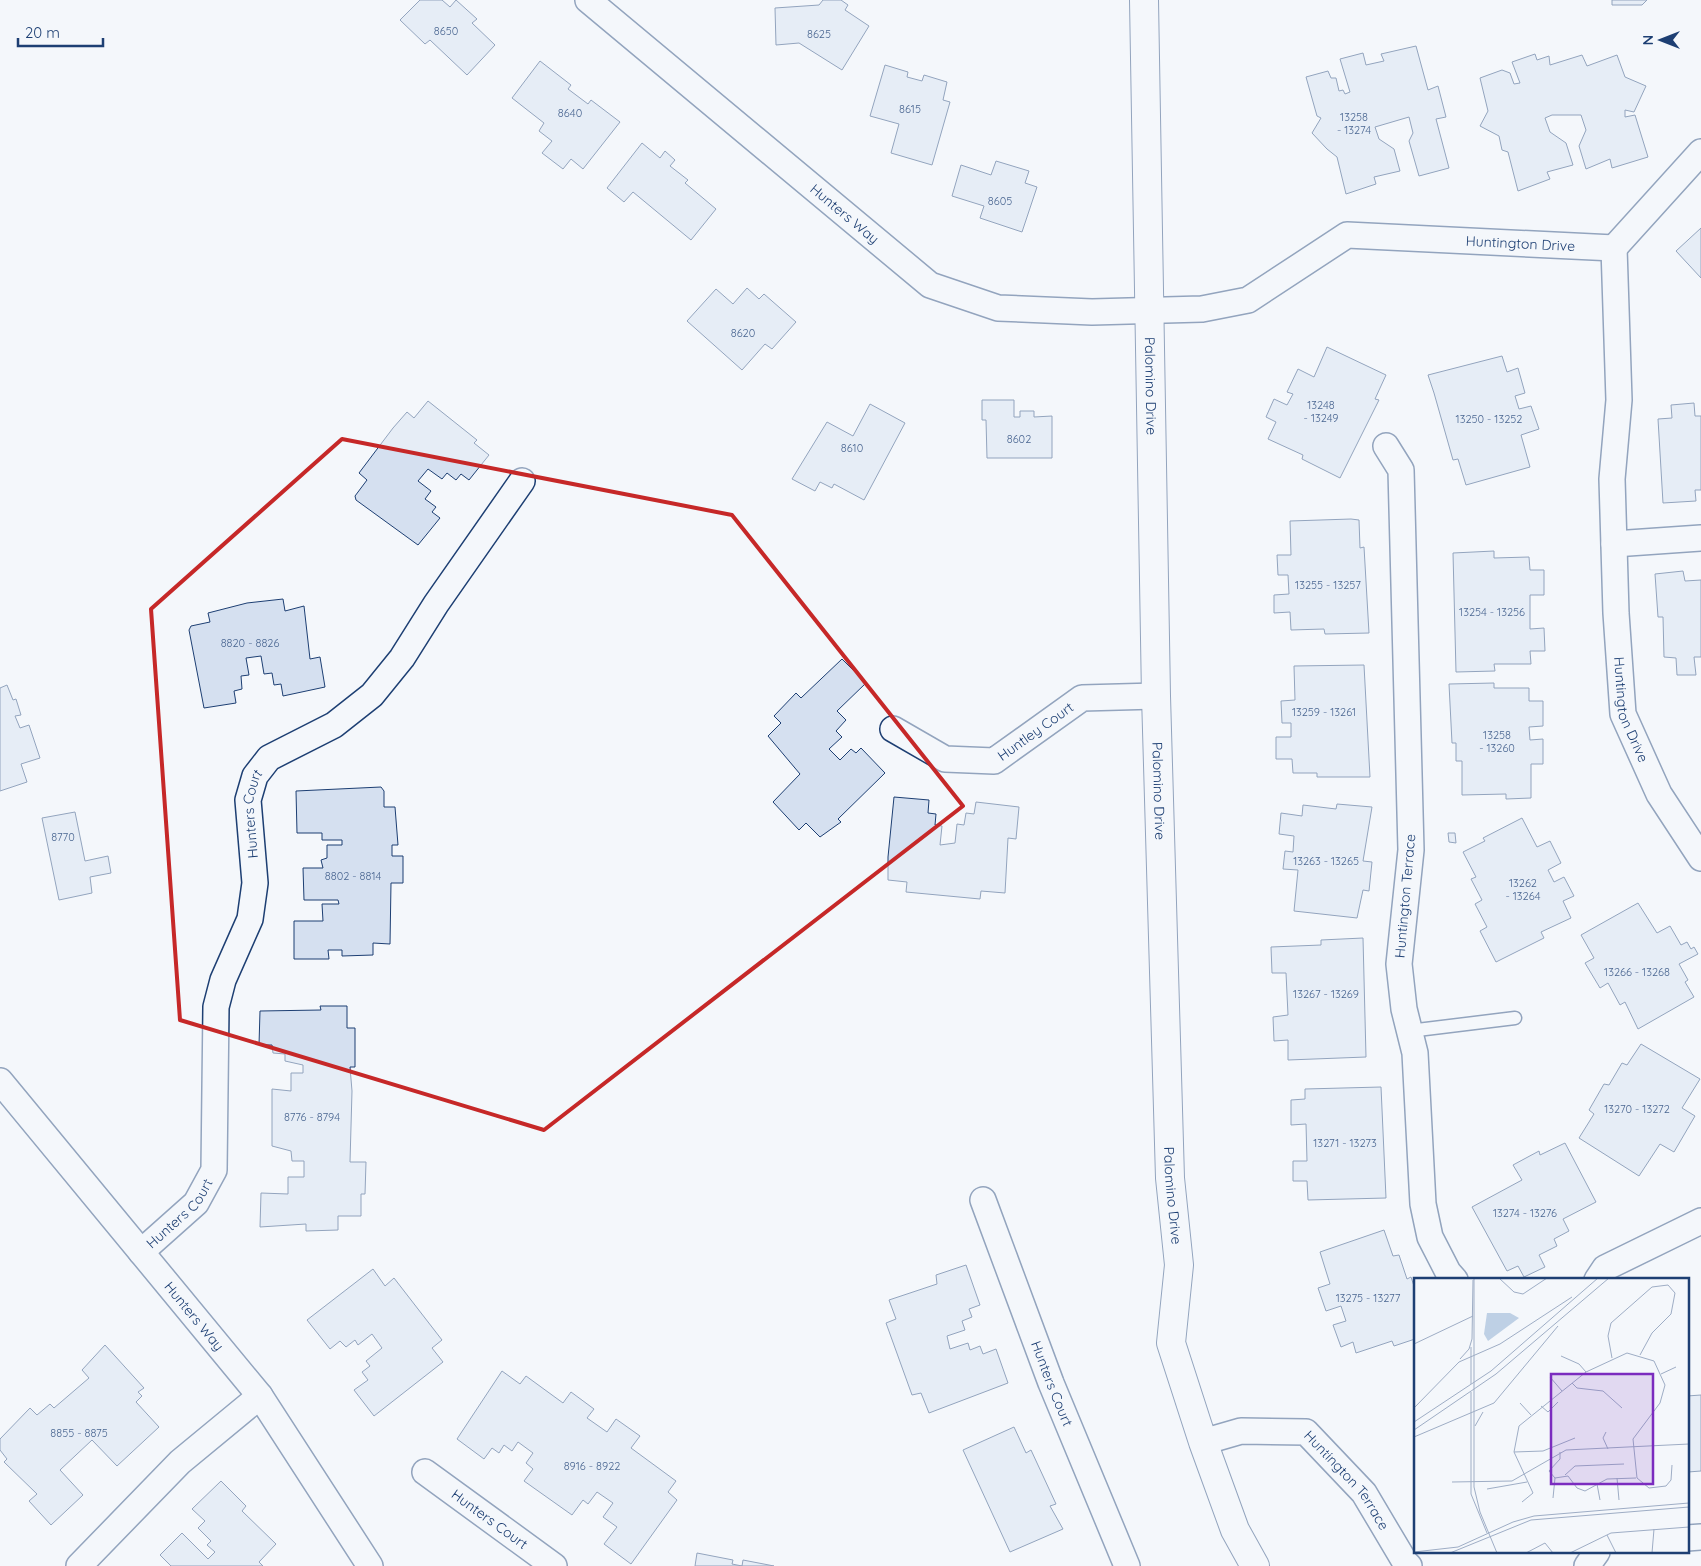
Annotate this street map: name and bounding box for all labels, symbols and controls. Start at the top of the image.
scale bar [18,15,102,47]
north arrow [1636,15,1686,65]
text: 20 m [25,23,60,42]
house number: 8650 [434,24,458,38]
house number: 8625 [807,27,831,41]
text: N [1639,35,1657,45]
house number: 8615 [899,102,921,116]
house number: 8640 [558,106,582,120]
house number: 13258 - 13274 [1337,110,1371,137]
street label: Hunters Way [806,180,883,248]
house number: 8605 [988,194,1012,208]
street label: Huntington Drive [1465,232,1576,255]
house number: 8620 [731,326,755,340]
street label: Palomino Drive [1141,337,1161,435]
house number: 13248 - 13249 [1304,398,1338,425]
house number: 13250 - 13252 [1456,412,1522,426]
house number: 8602 [1007,432,1031,446]
house number: 8610 [841,441,863,455]
house number: 13255 - 13257 [1295,578,1361,592]
house number: 13254 - 13256 [1459,605,1525,619]
house number: 8820 - 8826 [221,636,279,650]
street label: Huntington Drive [1610,656,1653,765]
street label: Huntley Court [994,698,1077,765]
house number: 13259 - 13261 [1292,705,1356,719]
house number: 13258 - 13260 [1479,728,1515,755]
street label: Palomino Drive [1148,741,1169,840]
street label: Hunters Court [238,765,266,859]
house number: 8770 [51,830,75,844]
street label: Huntington Terrace [1391,833,1419,959]
house number: 13263 - 13265 [1293,854,1359,868]
house number: 8802 - 8814 [325,869,381,883]
house number: 13262 - 13264 [1505,876,1541,903]
house number: 13266 - 13268 [1604,965,1670,979]
house number: 13267 - 13269 [1293,987,1359,1001]
house number: 13270 - 13272 [1604,1102,1670,1116]
house number: 8776 - 8794 [284,1110,340,1124]
house number: 13271 - 13273 [1313,1136,1377,1150]
street label: Palomino Drive [1160,1146,1186,1245]
street label: Hunters Court [142,1175,217,1252]
house number: 13274 - 13276 [1493,1206,1557,1220]
street label: Hunters Way [160,1278,228,1355]
inset map [1414,1278,1688,1554]
house number: 13275 - 13277 [1336,1291,1401,1305]
street label: Hunters Court [1027,1338,1077,1429]
house number: 8855 - 8875 [50,1426,108,1440]
street label: Huntington Terrace [1300,1427,1393,1533]
house number: 8916 - 8922 [564,1459,620,1473]
street label: Hunters Court [448,1485,532,1553]

